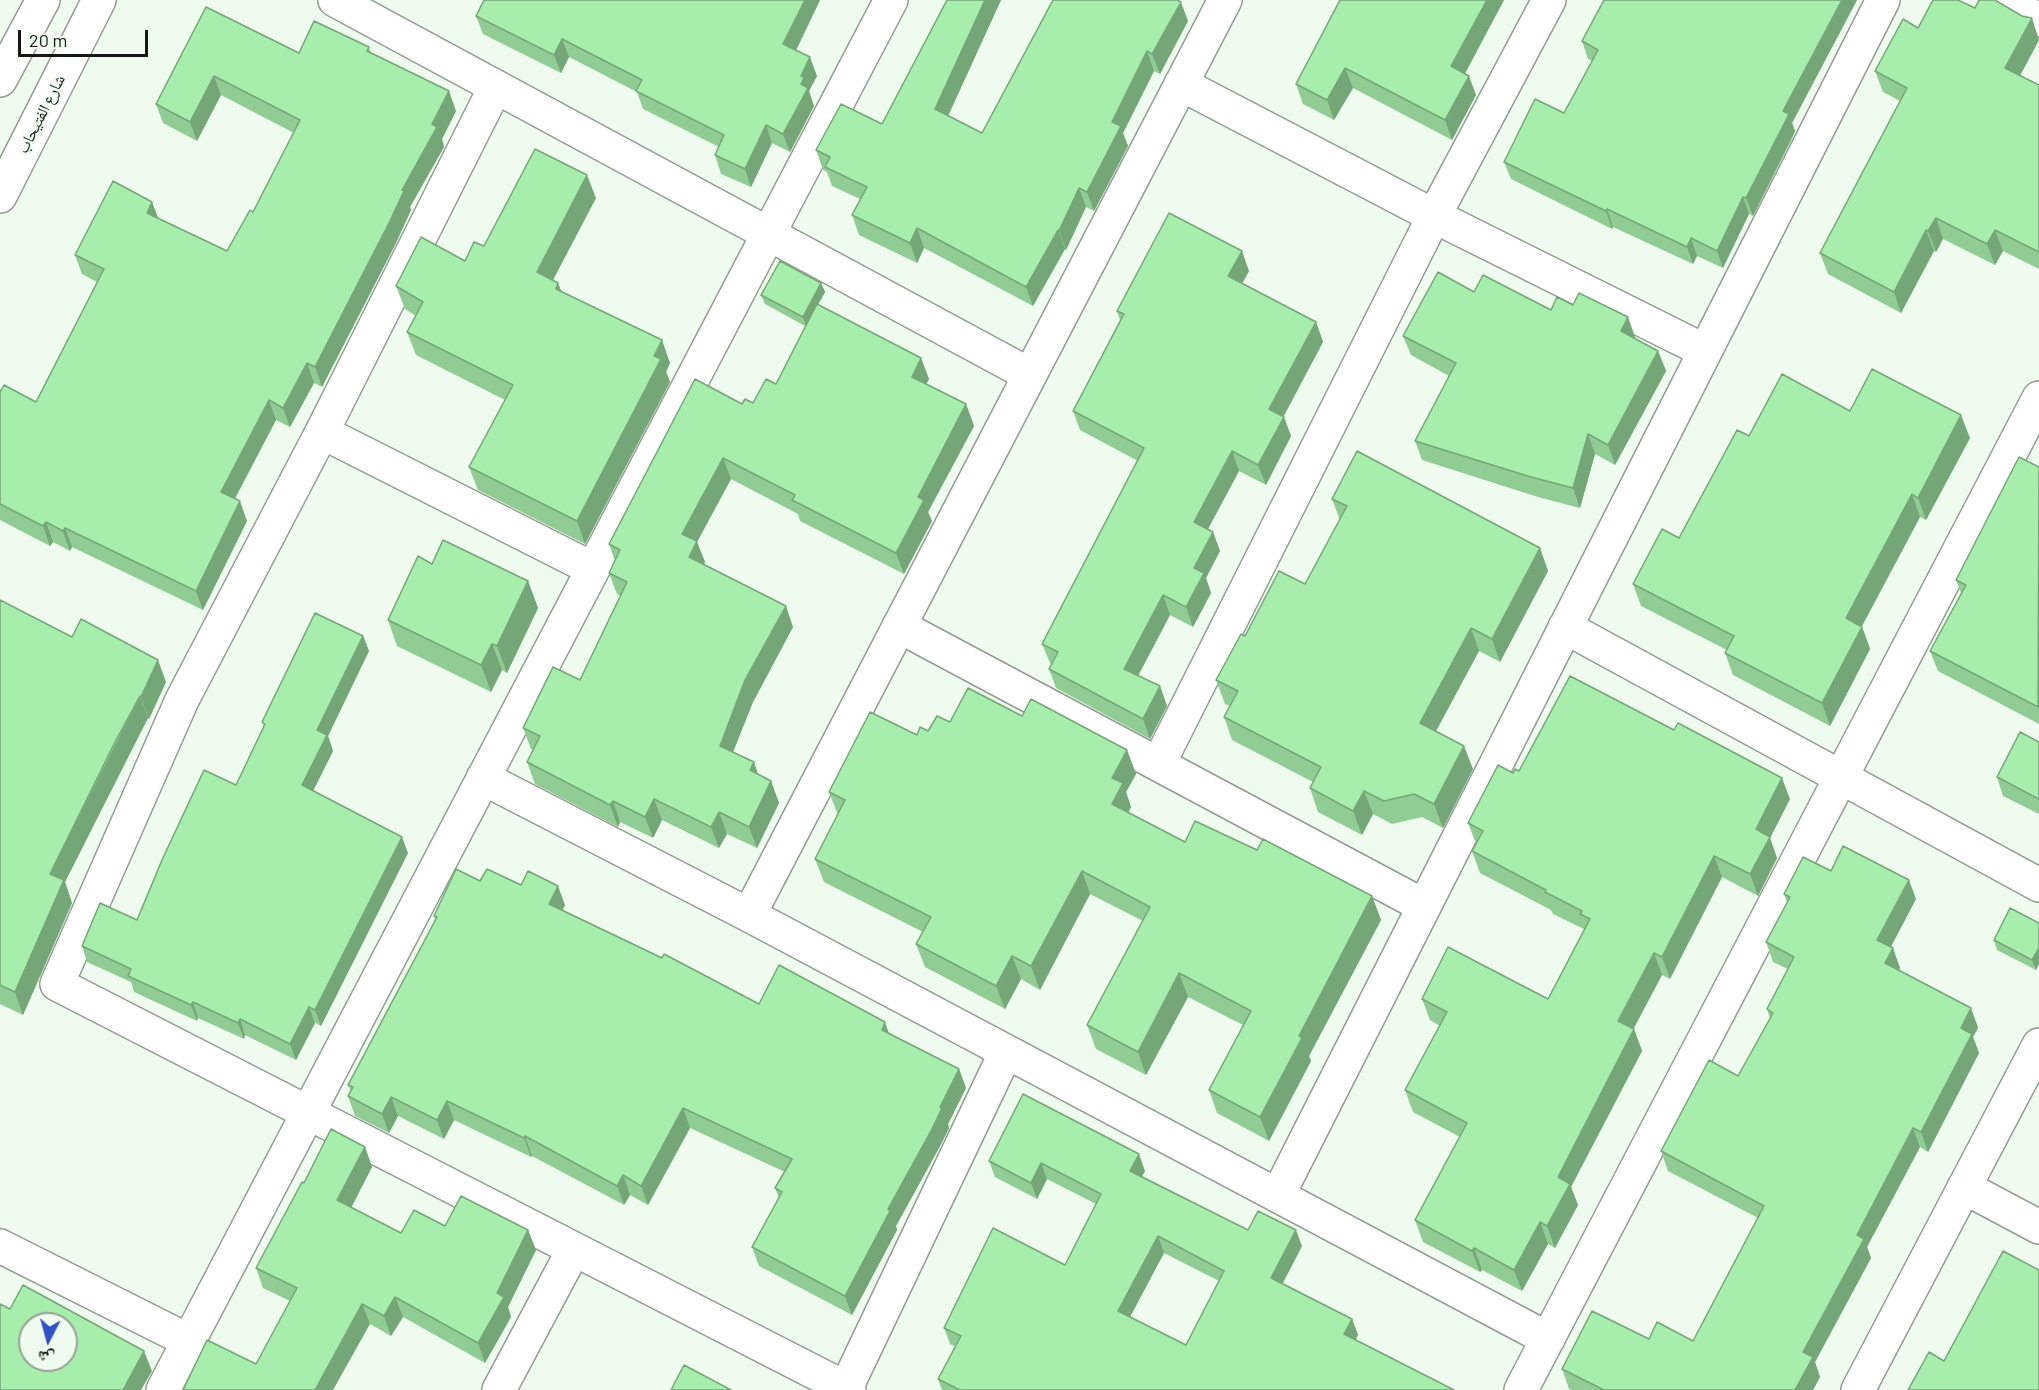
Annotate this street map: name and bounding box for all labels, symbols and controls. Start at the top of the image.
scale bar [21,18,152,56]
text: 20 m [29,29,67,51]
street label: شارع الفتيحاب [13,72,69,156]
north arrow [18,1312,78,1372]
text: ش [37,1348,56,1369]

